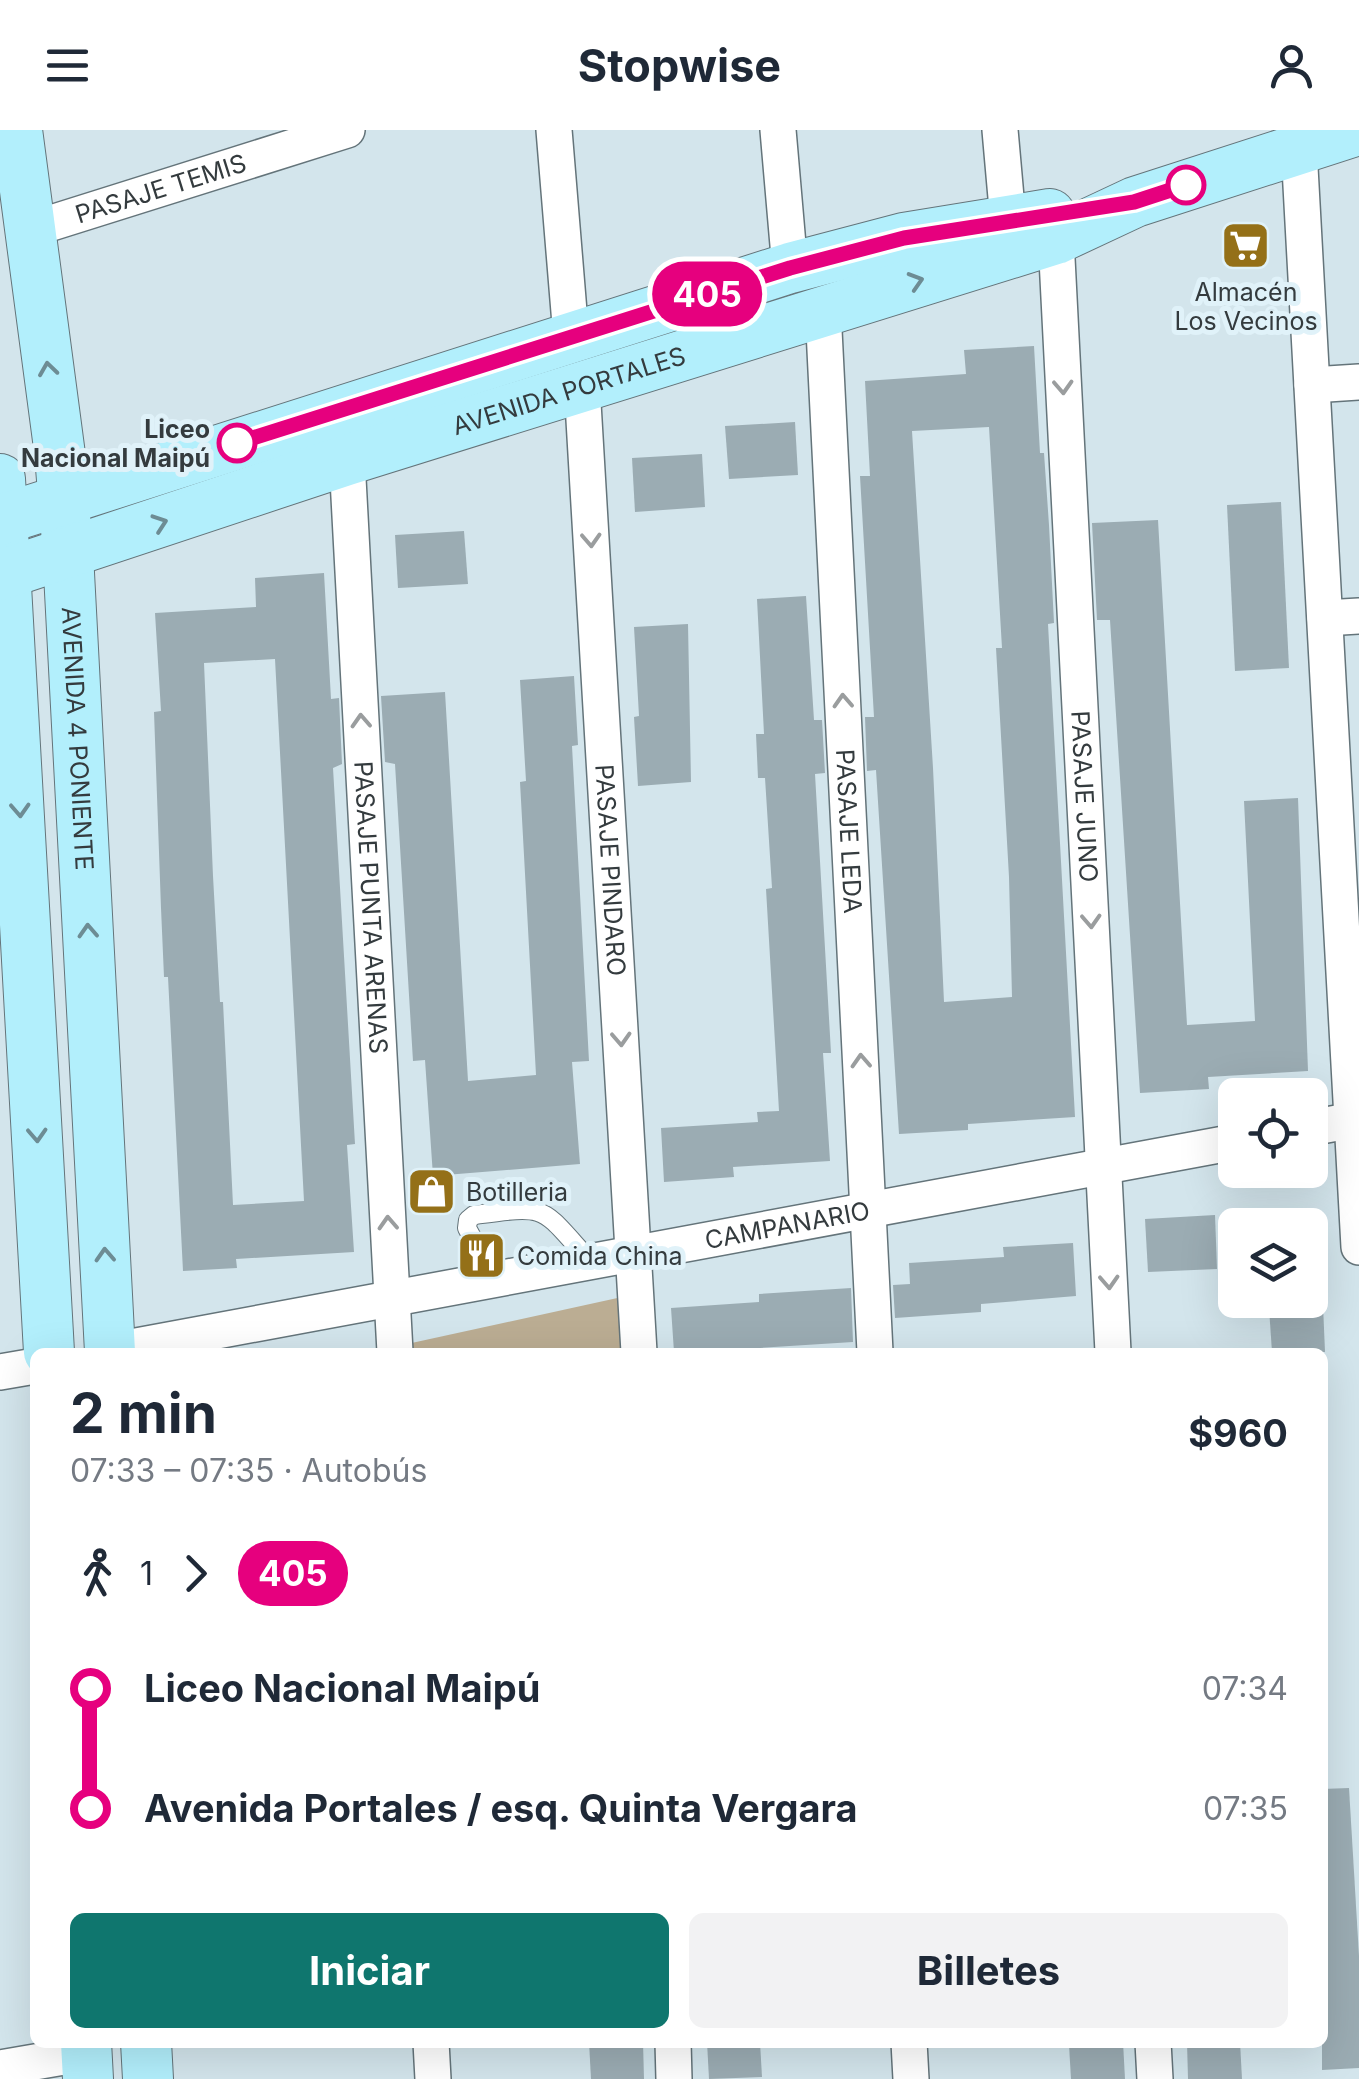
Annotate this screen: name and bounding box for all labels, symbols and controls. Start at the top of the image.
icon: menu [40,38,95,93]
text: Stopwise [578,38,781,93]
icon: person [1264,38,1319,93]
street label: PASAJE TEMIS [71,148,250,230]
unlabelled marker [1167,166,1205,204]
supermarket icon: Almacén Los Vecinos [1220,220,1272,272]
line badge: 405 [650,262,764,326]
one-way arrow [907,272,924,293]
text: 405 [672,273,742,315]
place label: Almacén Los Vecinos [1174,277,1318,336]
street label: AVENIDA PORTALES [449,340,689,441]
one-way arrow [39,360,60,377]
one-way arrow [1053,379,1074,395]
place label: Liceo Nacional Maipú [21,414,210,473]
marker: Liceo Nacional Maipú [218,424,256,462]
one-way arrow [151,515,168,535]
one-way arrow [580,532,601,548]
street label: AVENIDA 4 PONIENTE [56,606,100,871]
one-way arrow [833,693,854,709]
street label: PASAJE JUNO [1065,710,1104,883]
one-way arrow [351,712,372,728]
street label: PASAJE LEDA [830,748,868,914]
street label: PASAJE PUNTA ARENAS [348,760,394,1055]
street label: PASAJE PINDARO [589,763,632,977]
one-way arrow [9,803,30,819]
one-way arrow [1080,913,1101,929]
one-way arrow [78,922,99,938]
one-way arrow [610,1032,631,1048]
one-way arrow [851,1052,872,1068]
map controls [1218,1078,1328,1318]
button: locate [1218,1078,1328,1188]
one-way arrow [26,1127,47,1143]
shop icon: Botilleria [405,1166,457,1218]
place label: Botilleria [466,1177,568,1207]
street label: CAMPANARIO [702,1195,872,1255]
button: layers [1218,1208,1328,1318]
one-way arrow [378,1214,399,1230]
restaurant icon: Comida China [456,1230,508,1282]
place label: Comida China [517,1241,683,1271]
one-way arrow [95,1247,116,1263]
one-way arrow [1098,1274,1119,1290]
text: 2 min [70,1380,217,1446]
text: $960 [1188,1410,1288,1456]
text: 07:33 – 07:35 · Autobús [70,1451,427,1490]
icon: walk [70,1546,125,1601]
icon: forward [168,1546,223,1601]
text: 405 [258,1552,328,1594]
text: 1 [140,1554,153,1593]
text: Liceo Nacional Maipú [144,1665,540,1711]
text: 07:34 [1202,1669,1288,1708]
text: Avenida Portales / esq. Quinta Vergara [144,1785,857,1831]
text: 07:35 [1203,1789,1288,1828]
button: Iniciar [70,1913,669,2028]
button: Billetes [689,1913,1288,2028]

